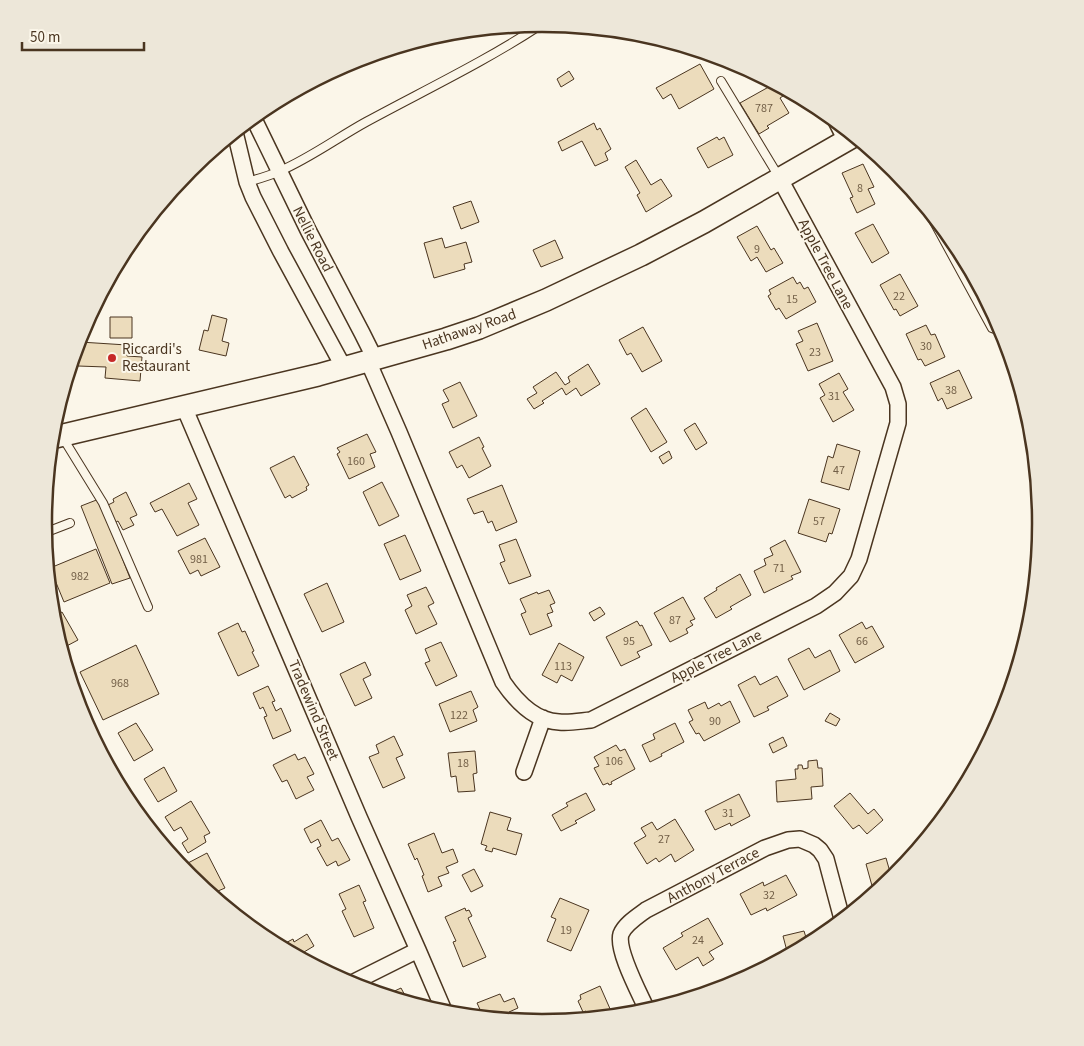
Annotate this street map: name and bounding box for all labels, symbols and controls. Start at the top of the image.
scale bar [22,20,145,52]
text: 50 m [30,27,60,48]
house number: 787 [755,100,773,117]
house number: 8 [857,180,863,197]
street label: Nellie Road [287,203,338,276]
street label: Apple Tree Lane [793,215,858,313]
house number: 9 [754,241,760,258]
house number: 22 [893,288,905,305]
house number: 15 [786,291,798,308]
street label: Hathaway Road [419,304,519,355]
house number: 30 [920,338,932,355]
place label: Riccardi's Restaurant [122,339,190,377]
house number: 23 [809,344,821,361]
marker: Riccardi's Restaurant [106,352,118,364]
house number: 38 [945,382,957,399]
house number: 31 [828,388,840,405]
house number: 160 [347,453,365,470]
house number: 47 [833,462,845,479]
house number: 57 [813,513,825,530]
house number: 981 [190,551,208,568]
house number: 71 [773,560,785,577]
house number: 982 [71,568,89,585]
house number: 87 [669,612,681,629]
street label: Apple Tree Lane [667,624,765,688]
house number: 95 [623,633,635,650]
house number: 66 [856,633,868,650]
street label: Tradewind Street [283,657,344,764]
house number: 113 [554,658,572,675]
house number: 968 [111,675,129,692]
house number: 122 [450,707,468,724]
house number: 90 [709,713,721,730]
house number: 106 [605,753,623,770]
house number: 18 [457,755,469,772]
house number: 31 [722,805,734,822]
house number: 27 [658,831,670,848]
street label: Anthony Terrace [663,842,763,909]
house number: 32 [763,887,775,904]
house number: 19 [560,922,572,939]
house number: 24 [692,932,704,949]

